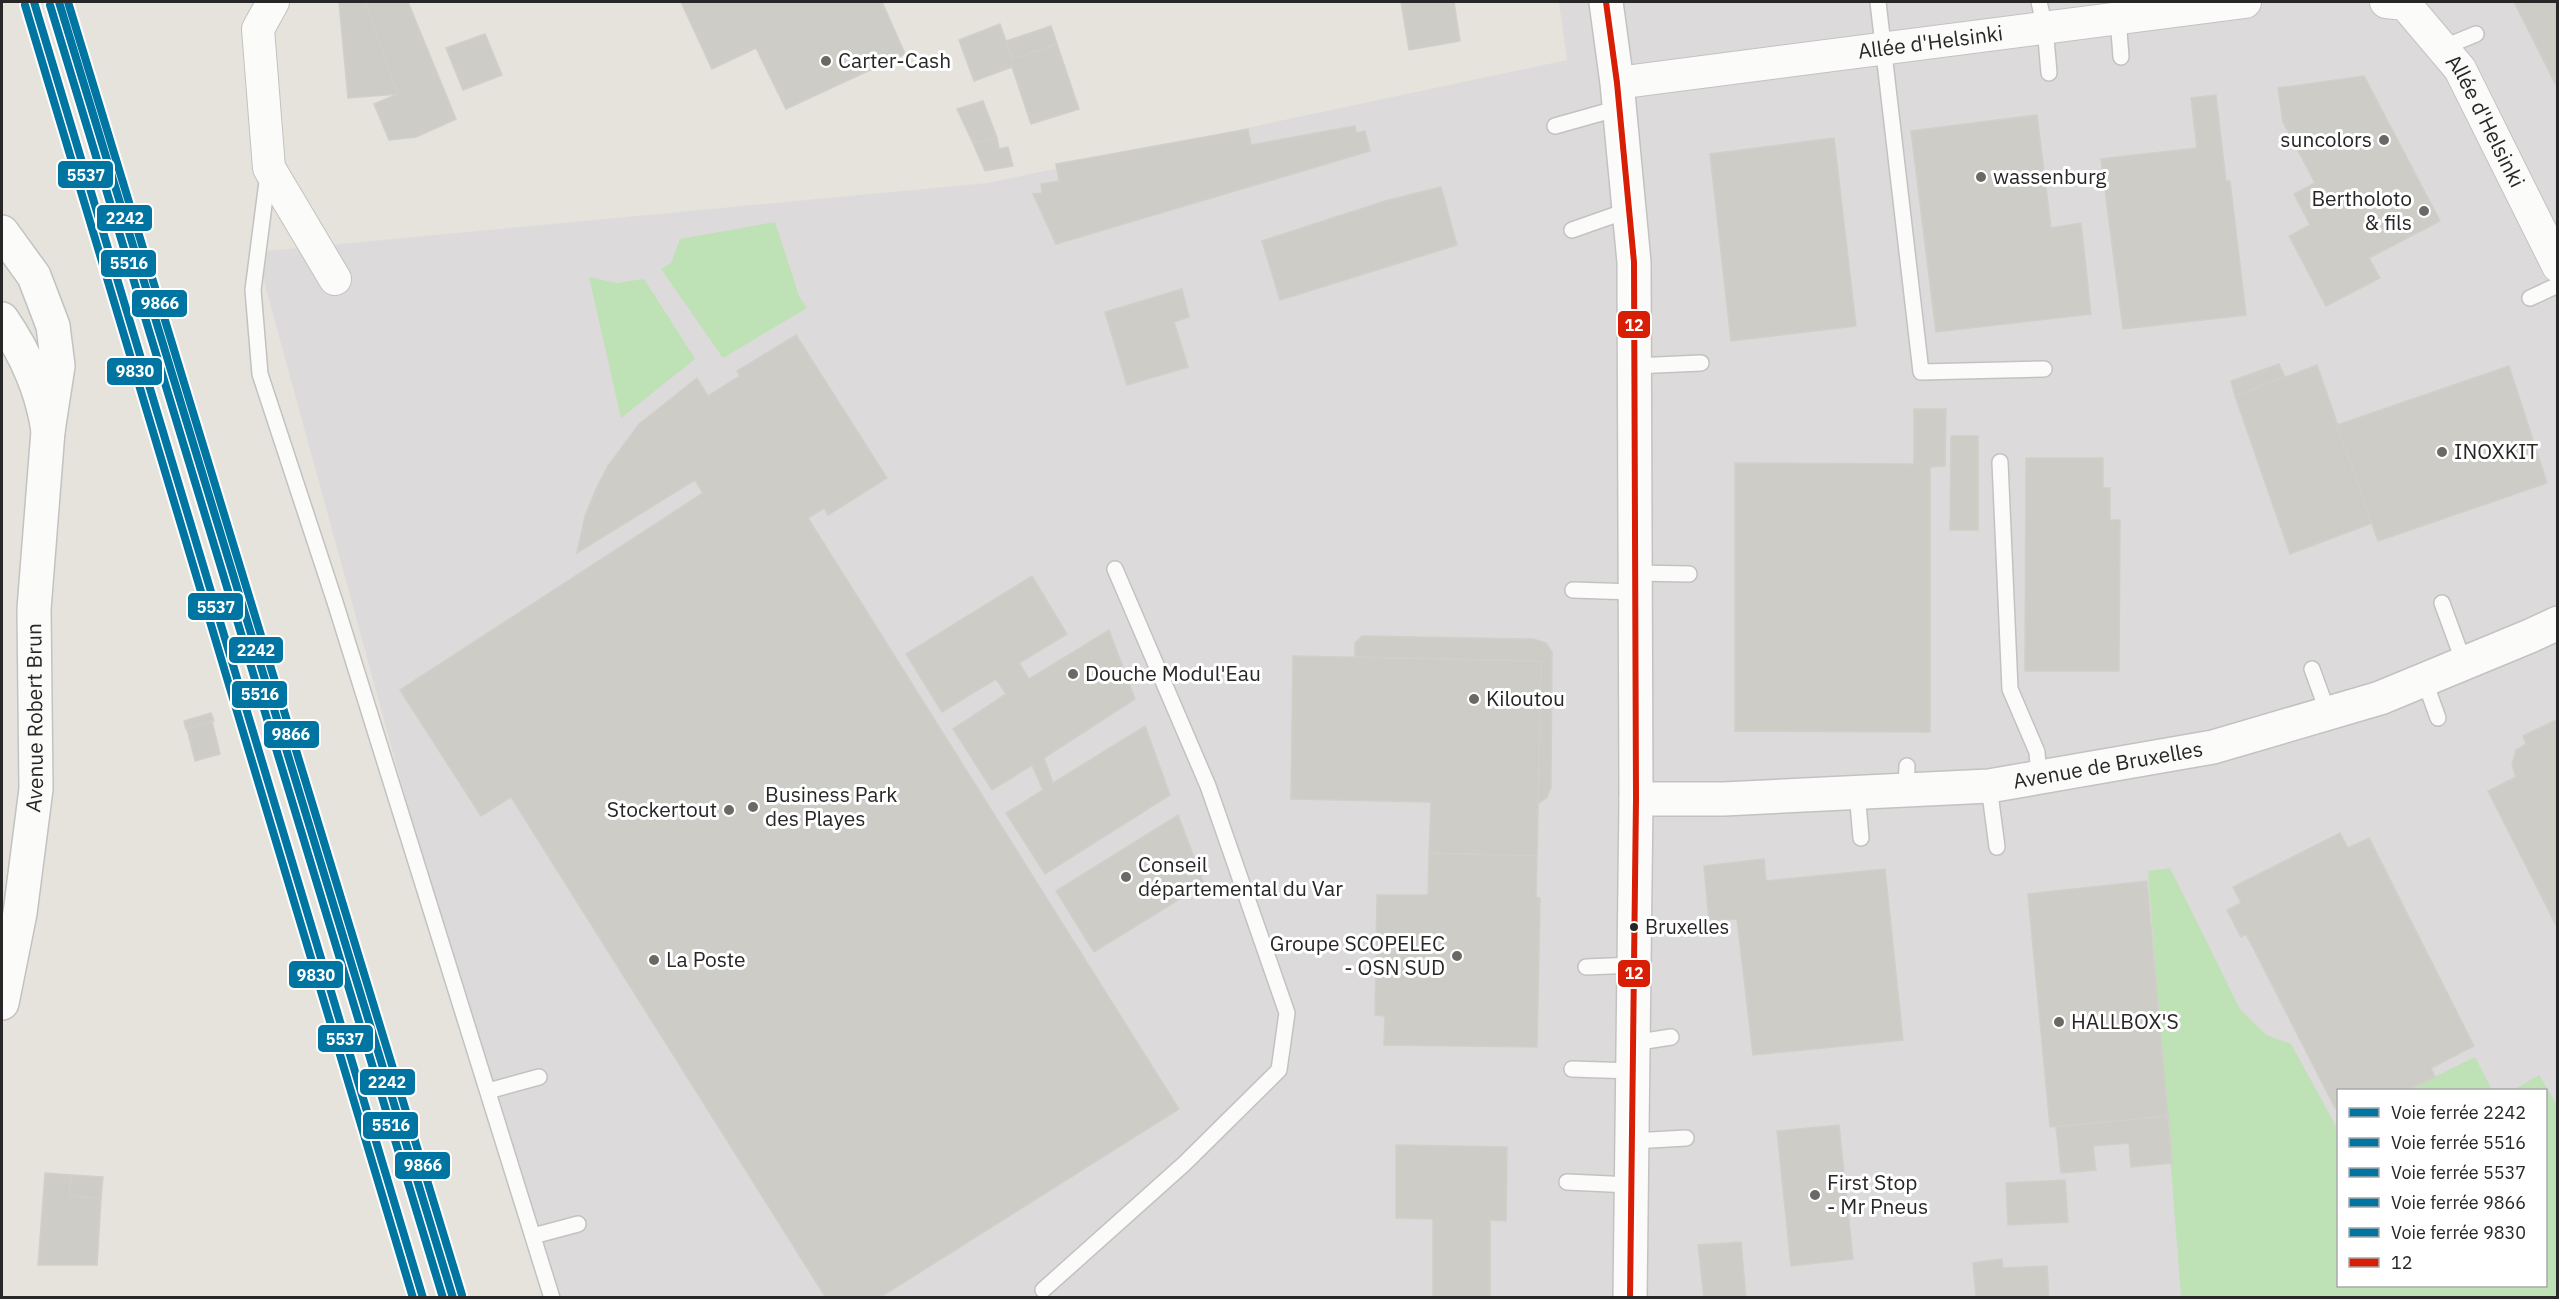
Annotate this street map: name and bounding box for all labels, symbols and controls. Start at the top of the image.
street label: Allée d'Helsinki [1856,18,2004,65]
place label: Carter-Cash [838,46,951,74]
street label: Allée d'Helsinki [2440,48,2532,192]
marker: Carter-Cash [819,54,833,68]
place label: suncolors [2280,125,2372,153]
marker: suncolors [2377,133,2391,147]
line badge: 5537 [57,160,114,189]
place label: wassenburg [1993,162,2106,190]
text: 5537 [67,165,105,185]
marker: wassenburg [1974,170,1988,184]
place label: Bertholoto & fils [2311,184,2412,236]
line badge: 2242 [96,204,153,232]
marker: Bertholoto & fils [2417,204,2431,218]
text: 2242 [106,208,144,228]
line badge: 5516 [100,249,157,278]
text: 5516 [110,253,149,273]
line badge: 9866 [131,289,188,318]
text: 9866 [141,293,180,313]
line badge: 12 [1617,310,1651,339]
text: 12 [1624,315,1644,335]
line badge: 9830 [106,357,163,386]
text: 9830 [116,361,155,381]
place label: INOXKIT [2454,437,2538,465]
marker: INOXKIT [2435,445,2449,459]
line badge: 5537 [187,592,244,621]
text: 5537 [197,597,235,617]
street label: Avenue Robert Brun [18,623,49,814]
line badge: 2242 [228,636,284,664]
text: 2242 [237,640,275,660]
place label: Douche Modul'Eau [1085,659,1261,687]
marker: Douche Modul'Eau [1066,667,1080,681]
line badge: 5516 [231,680,288,709]
text: 5516 [241,684,280,704]
place label: Kiloutou [1486,684,1565,712]
marker: Kiloutou [1467,692,1481,706]
line badge: 9866 [263,720,320,749]
text: 9866 [272,724,311,744]
street label: Avenue de Bruxelles [2011,734,2205,795]
place label: Business Park des Playes [765,780,897,832]
place label: Stockertout [607,795,717,823]
marker: Business Park des Playes [746,800,760,814]
marker: Stockertout [722,803,736,817]
place label: Conseil départemental du Var [1138,850,1343,902]
marker: Conseil départemental du Var [1119,870,1133,884]
place label: Bruxelles [1645,913,1729,940]
marker: Bruxelles [1628,921,1640,933]
place label: Groupe SCOPELEC - OSN SUD [1270,929,1445,981]
place label: La Poste [666,945,746,973]
marker: Groupe SCOPELEC - OSN SUD [1450,949,1464,963]
marker: La Poste [647,953,661,967]
line badge: 12 [1617,959,1651,988]
line badge: 9830 [288,960,344,989]
text: 12 [1624,963,1644,983]
text: 9830 [297,965,336,985]
place label: HALLBOX'S [2071,1007,2179,1035]
marker: HALLBOX'S [2052,1015,2066,1029]
line badge: 5537 [317,1024,374,1053]
text: 5537 [326,1029,364,1049]
line badge: 2242 [359,1068,416,1096]
text: 2242 [368,1072,406,1092]
legend [2337,1089,2547,1287]
text: Voie ferrée 2242 [2391,1101,2526,1124]
line badge: 5516 [362,1111,419,1140]
text: 5516 [372,1115,411,1135]
text: Voie ferrée 5516 [2391,1131,2526,1154]
line badge: 9866 [394,1151,451,1180]
text: 9866 [404,1155,443,1175]
text: Voie ferrée 5537 [2391,1161,2526,1184]
place label: First Stop - Mr Pneus [1827,1168,1928,1220]
marker: First Stop - Mr Pneus [1808,1188,1822,1202]
text: Voie ferrée 9866 [2391,1191,2526,1214]
text: Voie ferrée 9830 [2391,1221,2526,1244]
text: 12 [2391,1251,2413,1274]

